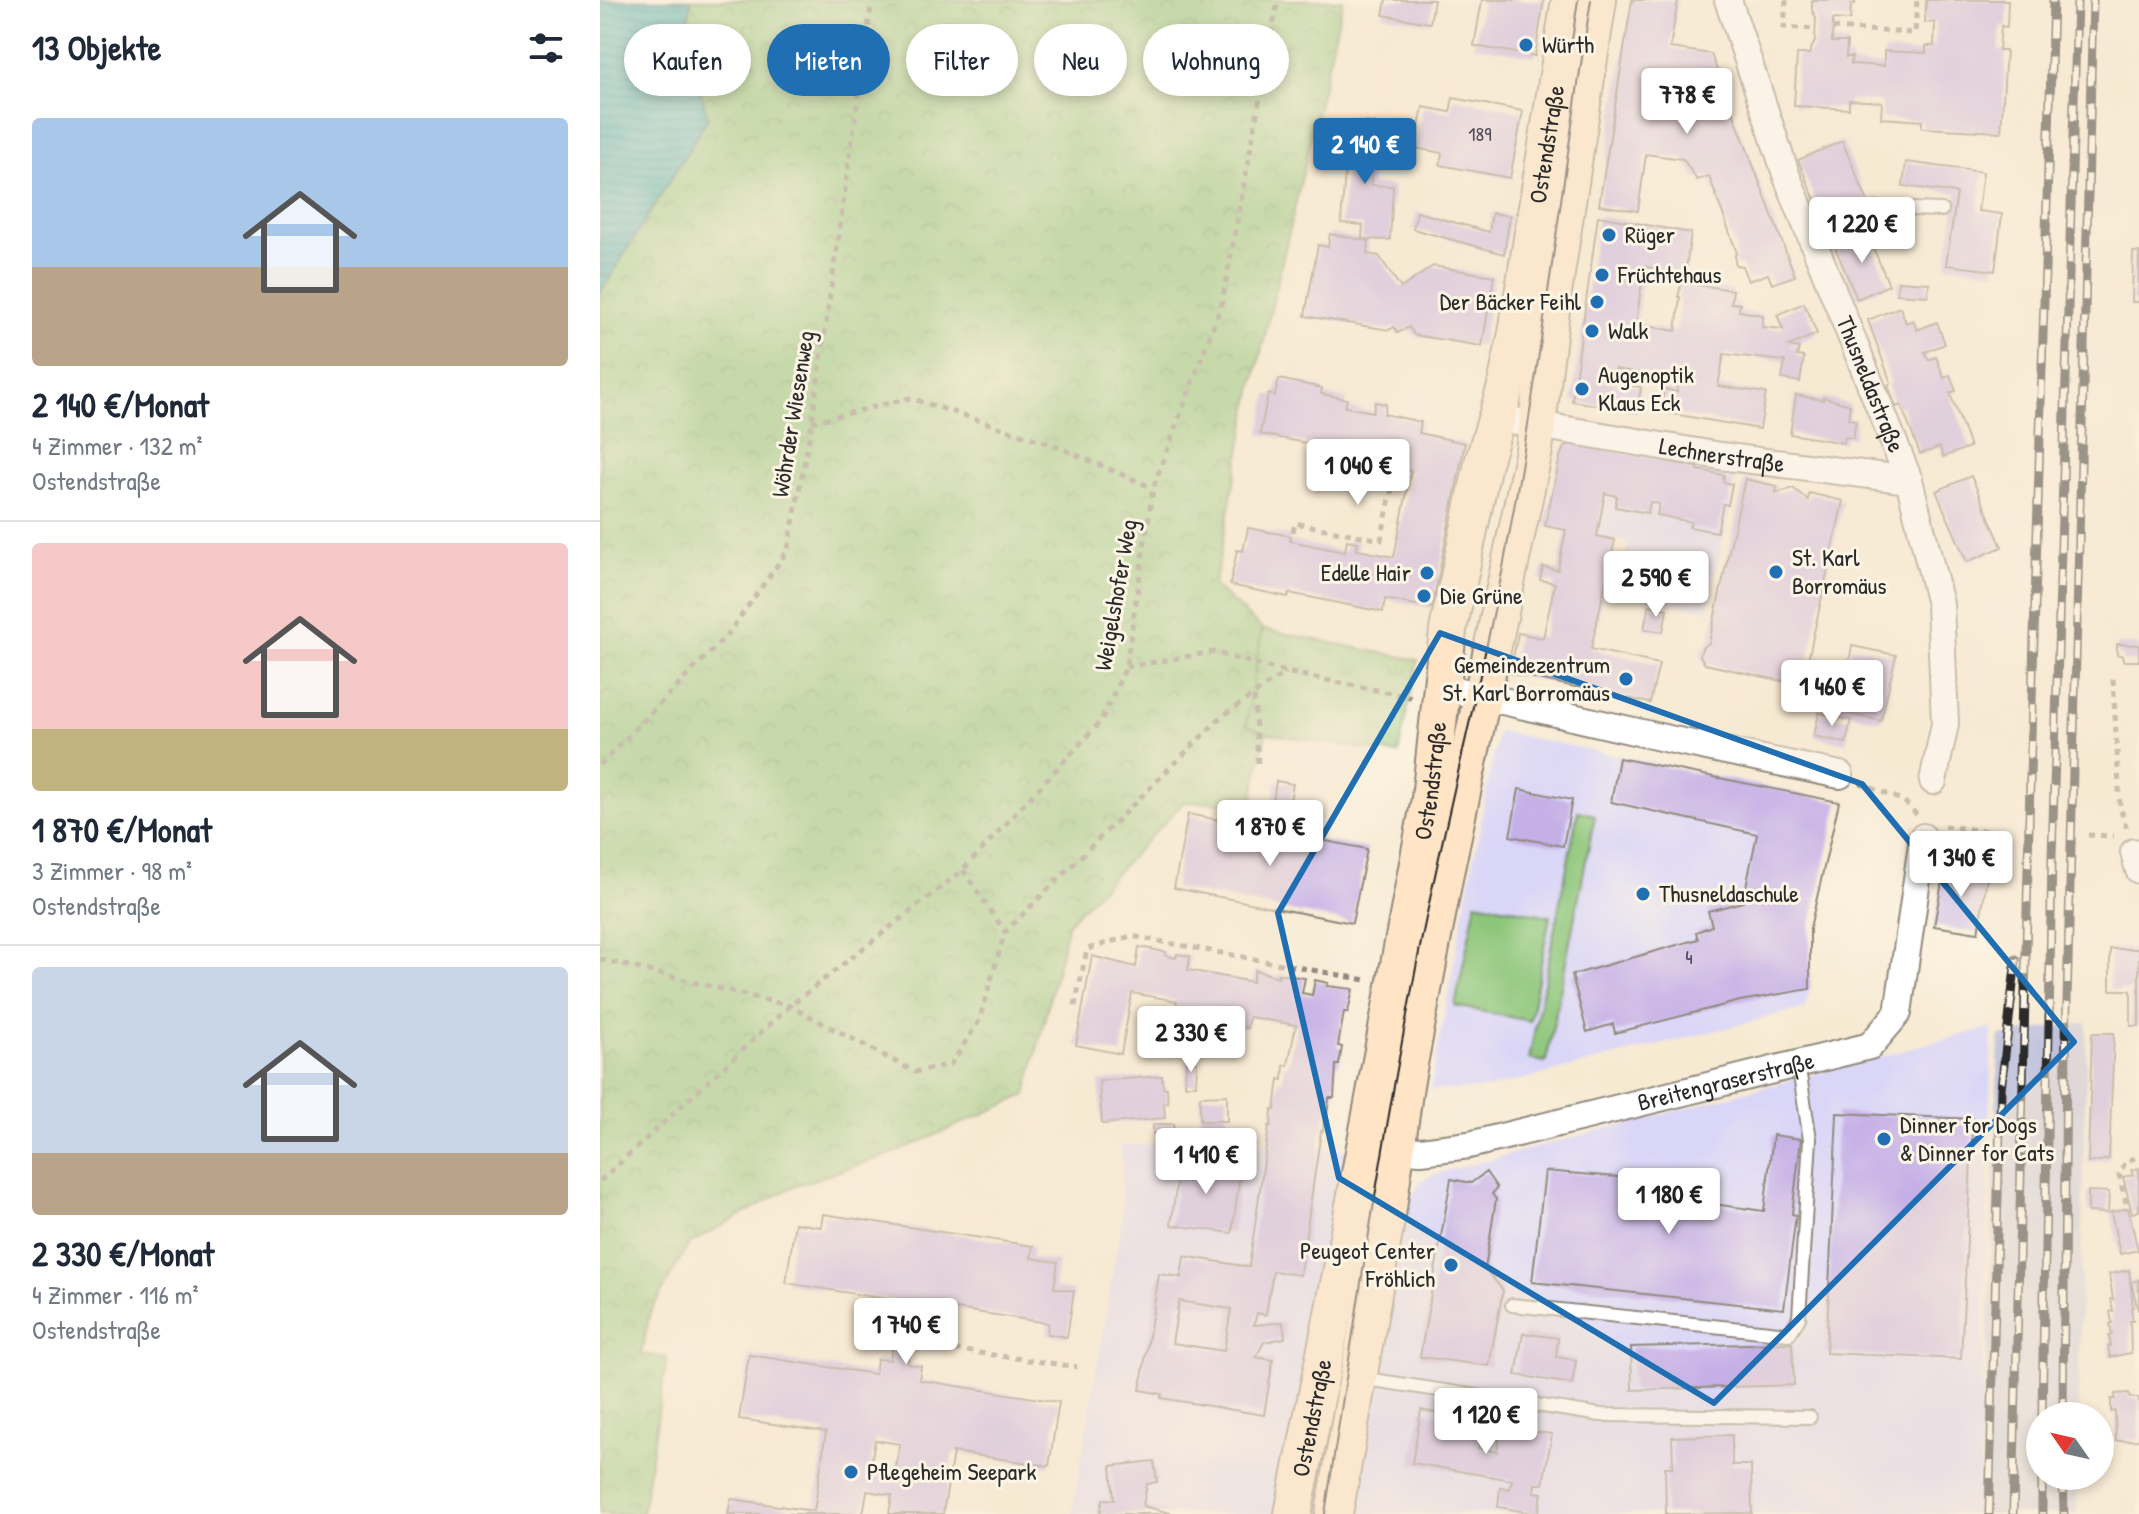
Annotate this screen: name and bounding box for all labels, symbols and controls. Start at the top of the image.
chip: Kaufen [624,24,751,96]
chip: Mieten [767,24,890,96]
chip: Filter [906,24,1018,96]
chip: Neu [1034,24,1127,96]
chip: Wohnung [1143,24,1289,96]
text: 13 Objekte [32,25,161,71]
icon: filters [524,26,568,70]
place label: Würth [1542,28,1594,60]
marker: Würth [1517,36,1535,54]
pin: 778 € [1631,68,1743,136]
text: 778 € [1659,76,1715,111]
street label: Ostendstraße [1521,83,1571,206]
pin: 2 140 € [1291,118,1439,186]
house number: 189 [1468,120,1492,147]
text: 2 140 € [1331,126,1399,161]
icon: home [228,170,372,314]
pin: 1 220 € [1788,197,1936,265]
text: 1 220 € [1827,205,1897,240]
place label: Rüger [1625,218,1675,250]
marker: Rüger [1600,226,1618,244]
place label: Früchtehaus [1617,258,1721,290]
marker: Früchtehaus [1593,266,1611,284]
place label: Der Bäcker Feihl [1440,285,1582,317]
marker: Der Bäcker Feihl [1588,293,1606,311]
street label: Thusneldastraße [1830,311,1913,457]
place label: Walk [1608,314,1649,346]
marker: Walk [1583,322,1601,340]
street label: Wöhrder Wiesenweg [763,328,821,499]
place label: Augenoptik Klaus Eck [1598,358,1694,418]
marker: Augenoptik Klaus Eck [1573,380,1591,398]
text: 2 140 €/Monat [32,382,209,428]
text: 4 Zimmer · 132 m² [32,428,203,463]
street label: Lechnerstraße [1657,429,1787,479]
pin: 1 040 € [1284,439,1432,507]
text: 1 040 € [1325,447,1391,482]
text: Ostendstraße [32,463,161,498]
street label: Weigelshofer Weg [1086,517,1144,673]
place label: St. Karl Borromäus [1792,541,1887,601]
pin: 2 590 € [1582,551,1730,619]
place label: Edelle Hair [1321,556,1411,588]
text: 2 590 € [1622,559,1690,594]
marker: St. Karl Borromäus [1767,563,1785,581]
marker: Edelle Hair [1418,564,1436,582]
place label: Die Grüne [1440,579,1523,611]
marker: Die Grüne [1415,587,1433,605]
icon: home [228,595,372,739]
place label: Gemeindezentrum St. Karl Borromäus [1442,648,1610,708]
pin: 1 460 € [1758,660,1906,728]
text: 1 460 € [1799,668,1865,703]
marker: Gemeindezentrum St. Karl Borromäus [1617,670,1635,688]
street label: Ostendstraße [1406,720,1453,843]
pin: 1 870 € [1196,800,1344,868]
text: 1 870 €/Monat [32,807,212,853]
text: 1 870 € [1235,808,1305,843]
pin: 1 340 € [1887,831,2035,899]
text: 1 340 € [1928,839,1994,874]
text: 3 Zimmer · 98 m² [32,853,192,888]
place label: Thusneldaschule [1659,877,1799,909]
marker: Thusneldaschule [1634,885,1652,903]
text: Ostendstraße [32,888,161,923]
house number: 4 [1685,943,1693,970]
pin: 2 330 € [1117,1006,1265,1074]
text: 2 330 € [1155,1014,1227,1049]
icon: home [228,1019,372,1163]
street label: Breitengraserstraße [1634,1043,1818,1118]
place label: Dinner for Dogs & Dinner for Cats [1900,1108,2054,1168]
pin: 1 410 € [1132,1128,1280,1196]
marker: Dinner for Dogs & Dinner for Cats [1875,1130,1893,1148]
text: 1 410 € [1174,1136,1238,1171]
pin: 1 180 € [1595,1168,1743,1236]
text: 1 180 € [1636,1176,1702,1211]
text: 2 330 €/Monat [32,1231,214,1277]
place label: Peugeot Center Fröhlich [1300,1234,1435,1294]
marker: Peugeot Center Fröhlich [1442,1256,1460,1274]
text: 4 Zimmer · 116 m² [32,1277,199,1312]
pin: 1 740 € [832,1298,980,1366]
text: 1 740 € [872,1306,940,1341]
text: Ostendstraße [32,1312,161,1347]
street label: Ostendstraße [1284,1356,1339,1479]
pin: 1 120 € [1412,1388,1560,1456]
text: 1 120 € [1452,1396,1520,1431]
north arrow [2026,1402,2114,1490]
map controls [2026,1402,2114,1490]
place label: Pflegeheim Seepark [867,1455,1037,1487]
marker: Pflegeheim Seepark [842,1463,860,1481]

